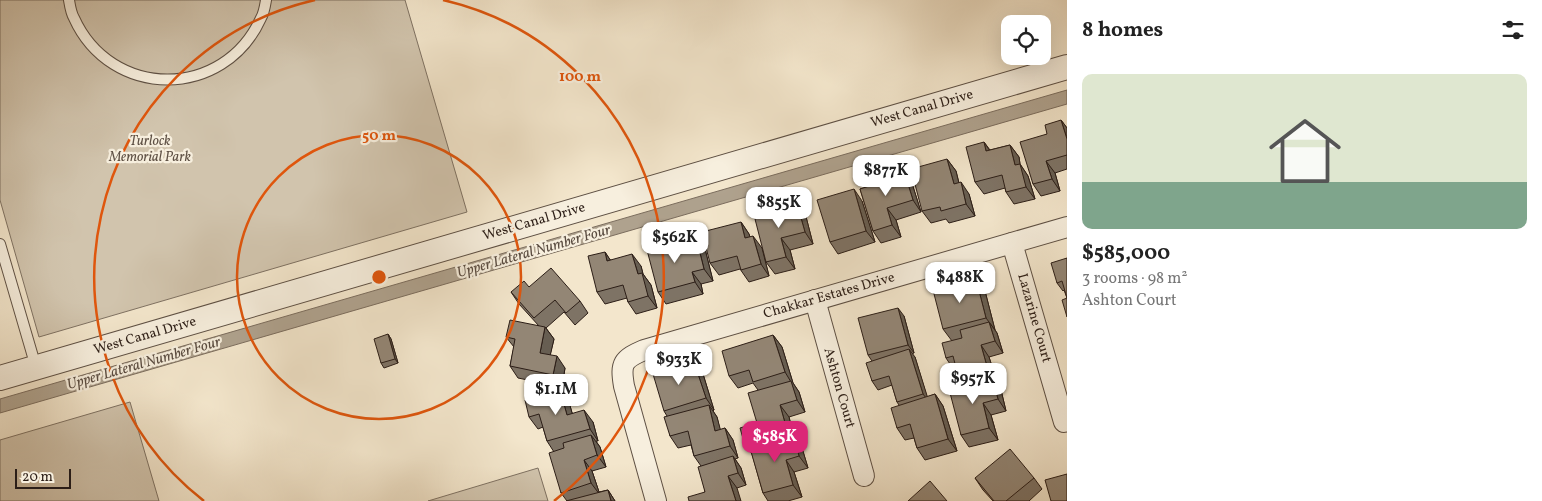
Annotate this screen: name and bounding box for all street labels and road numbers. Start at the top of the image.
street label: West Canal Drive [868,85,976,133]
street label: West Canal Drive [480,198,588,246]
street label: Chakkar Estates Drive [761,268,897,324]
street label: Lazarine Court [1012,271,1056,365]
street label: West Canal Drive [91,312,199,360]
street label: Ashton Court [818,346,860,431]

